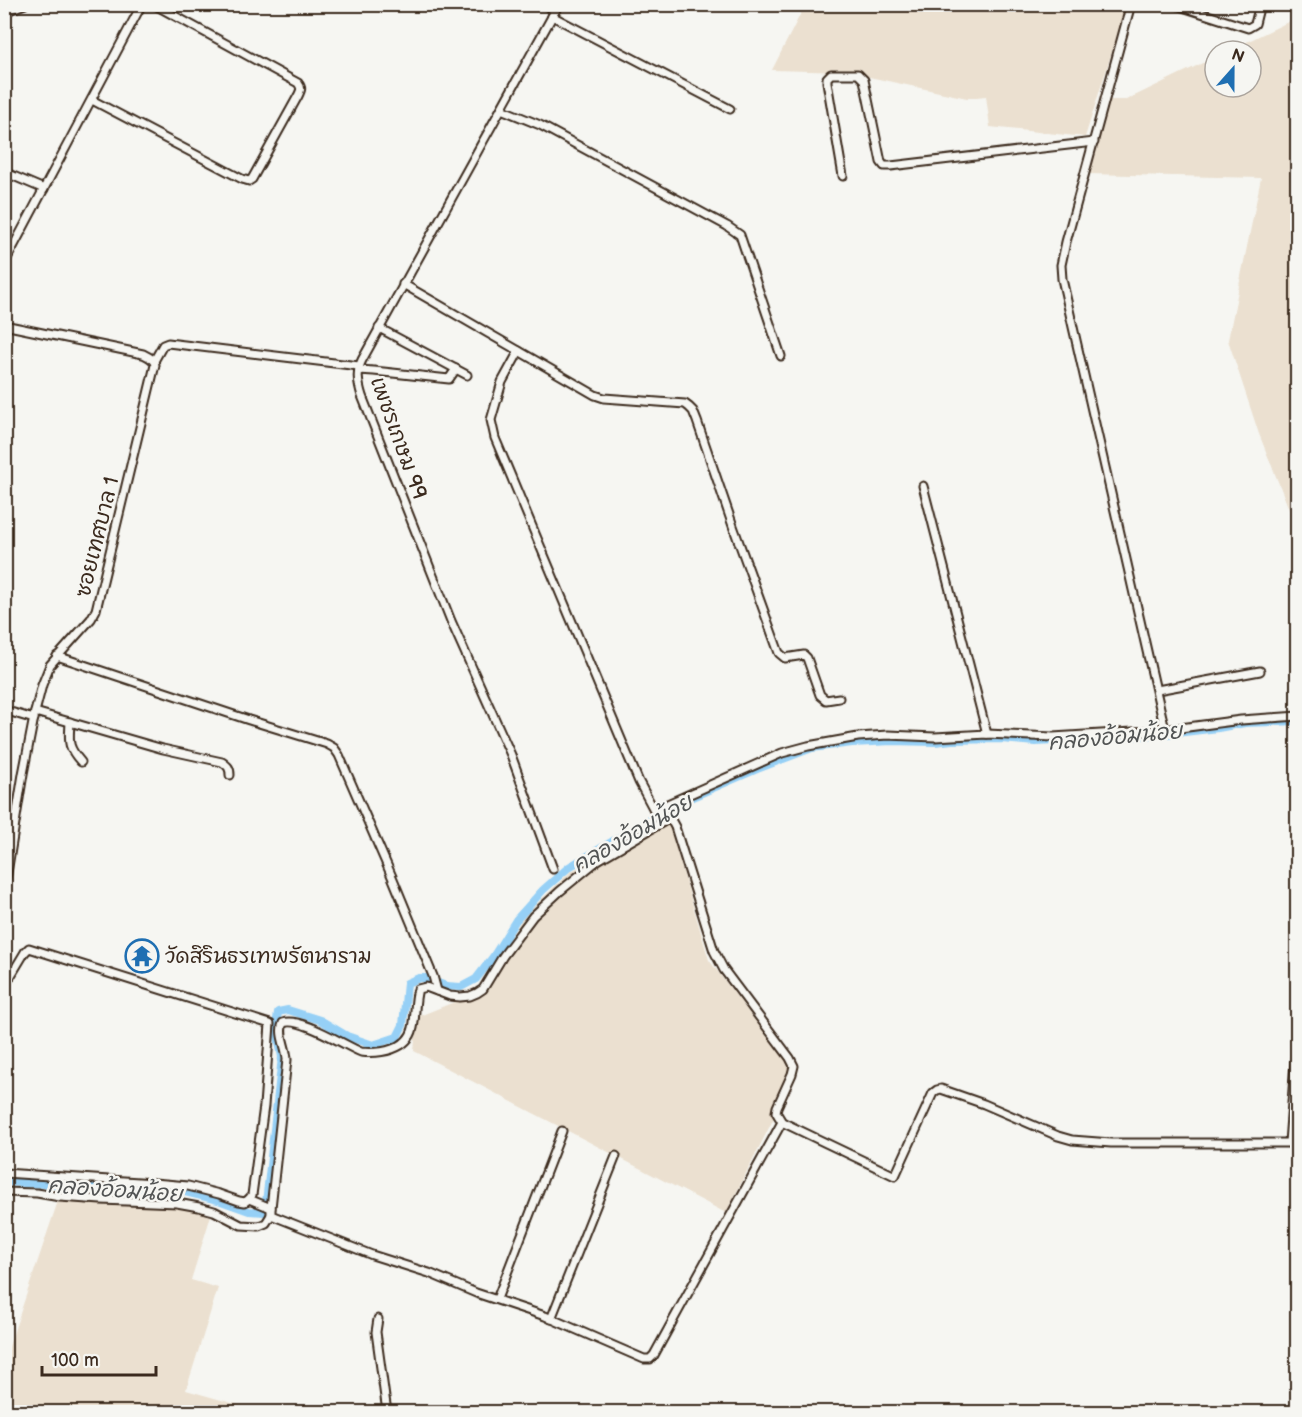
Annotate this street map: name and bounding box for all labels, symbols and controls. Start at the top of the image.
north arrow [1203,39,1263,99]
text: N [1229,45,1247,67]
street label: เพชรเกษม 99 [365,374,432,503]
street label: ซอยเทศบาล 1 [70,474,125,600]
water label: คลองอ้อมน้อย [1047,717,1185,757]
water label: คลองอ้อมน้อย [567,787,699,880]
temple icon: วัดสิรินธรเทพรัตนาราม [124,938,160,974]
place label: วัดสิรินธรเทพรัตนาราม [165,944,372,969]
water label: คลองอ้อมน้อย [47,1171,185,1209]
scale bar [42,1339,156,1377]
text: 100 m [51,1350,99,1371]

